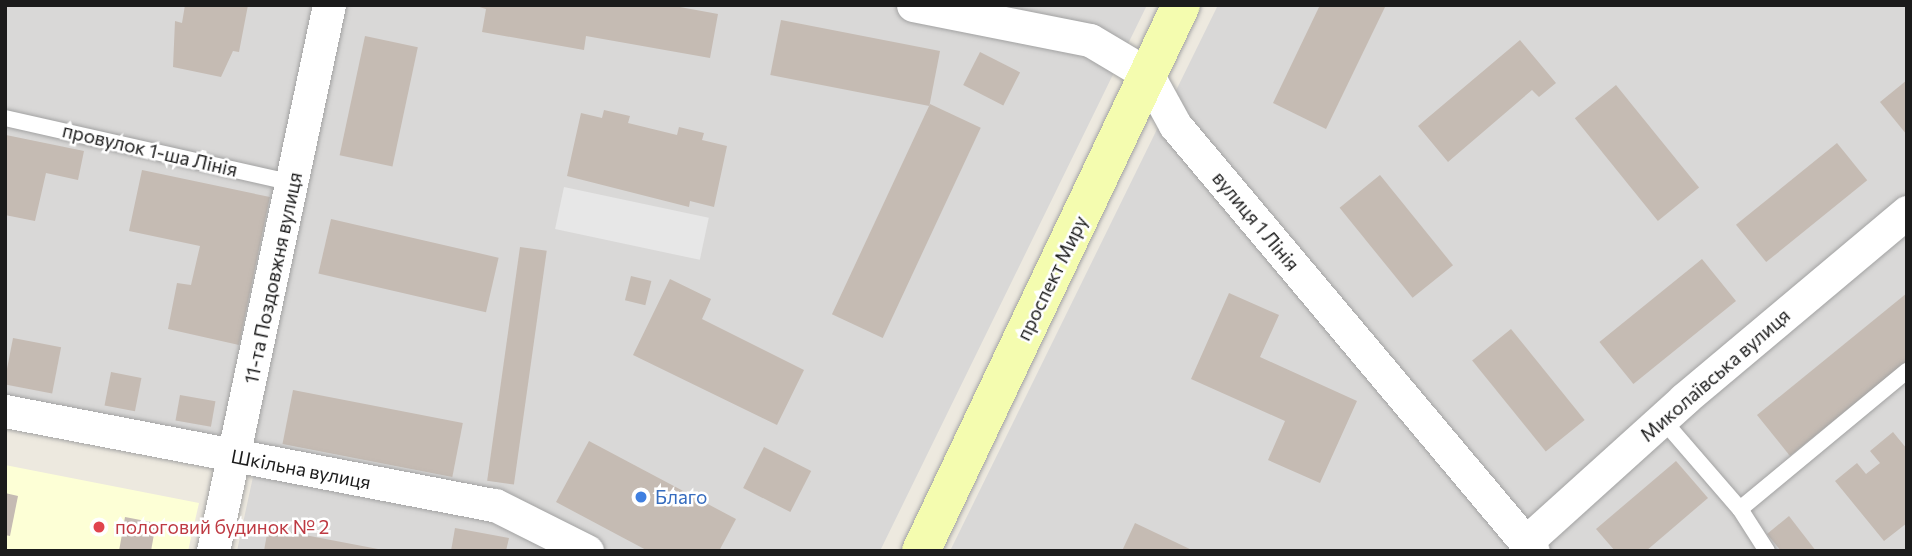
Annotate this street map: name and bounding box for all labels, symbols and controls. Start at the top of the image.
street label: провулок 1-ша Лінія [60,119,240,181]
street label: вулиця 1 Лінія [1208,167,1304,275]
street label: 11-та Поздовжня вулиця [239,170,307,386]
street label: проспект Миру [1012,212,1092,344]
street label: Миколаївська вулиця [1636,304,1794,446]
street label: Шкільна вулиця [229,444,373,494]
place label: Благо [655,486,707,508]
marker: Благо [633,489,649,505]
place label: пологовий будинок № 2 [115,516,329,538]
marker: пологовий будинок № 2 [89,517,109,537]

